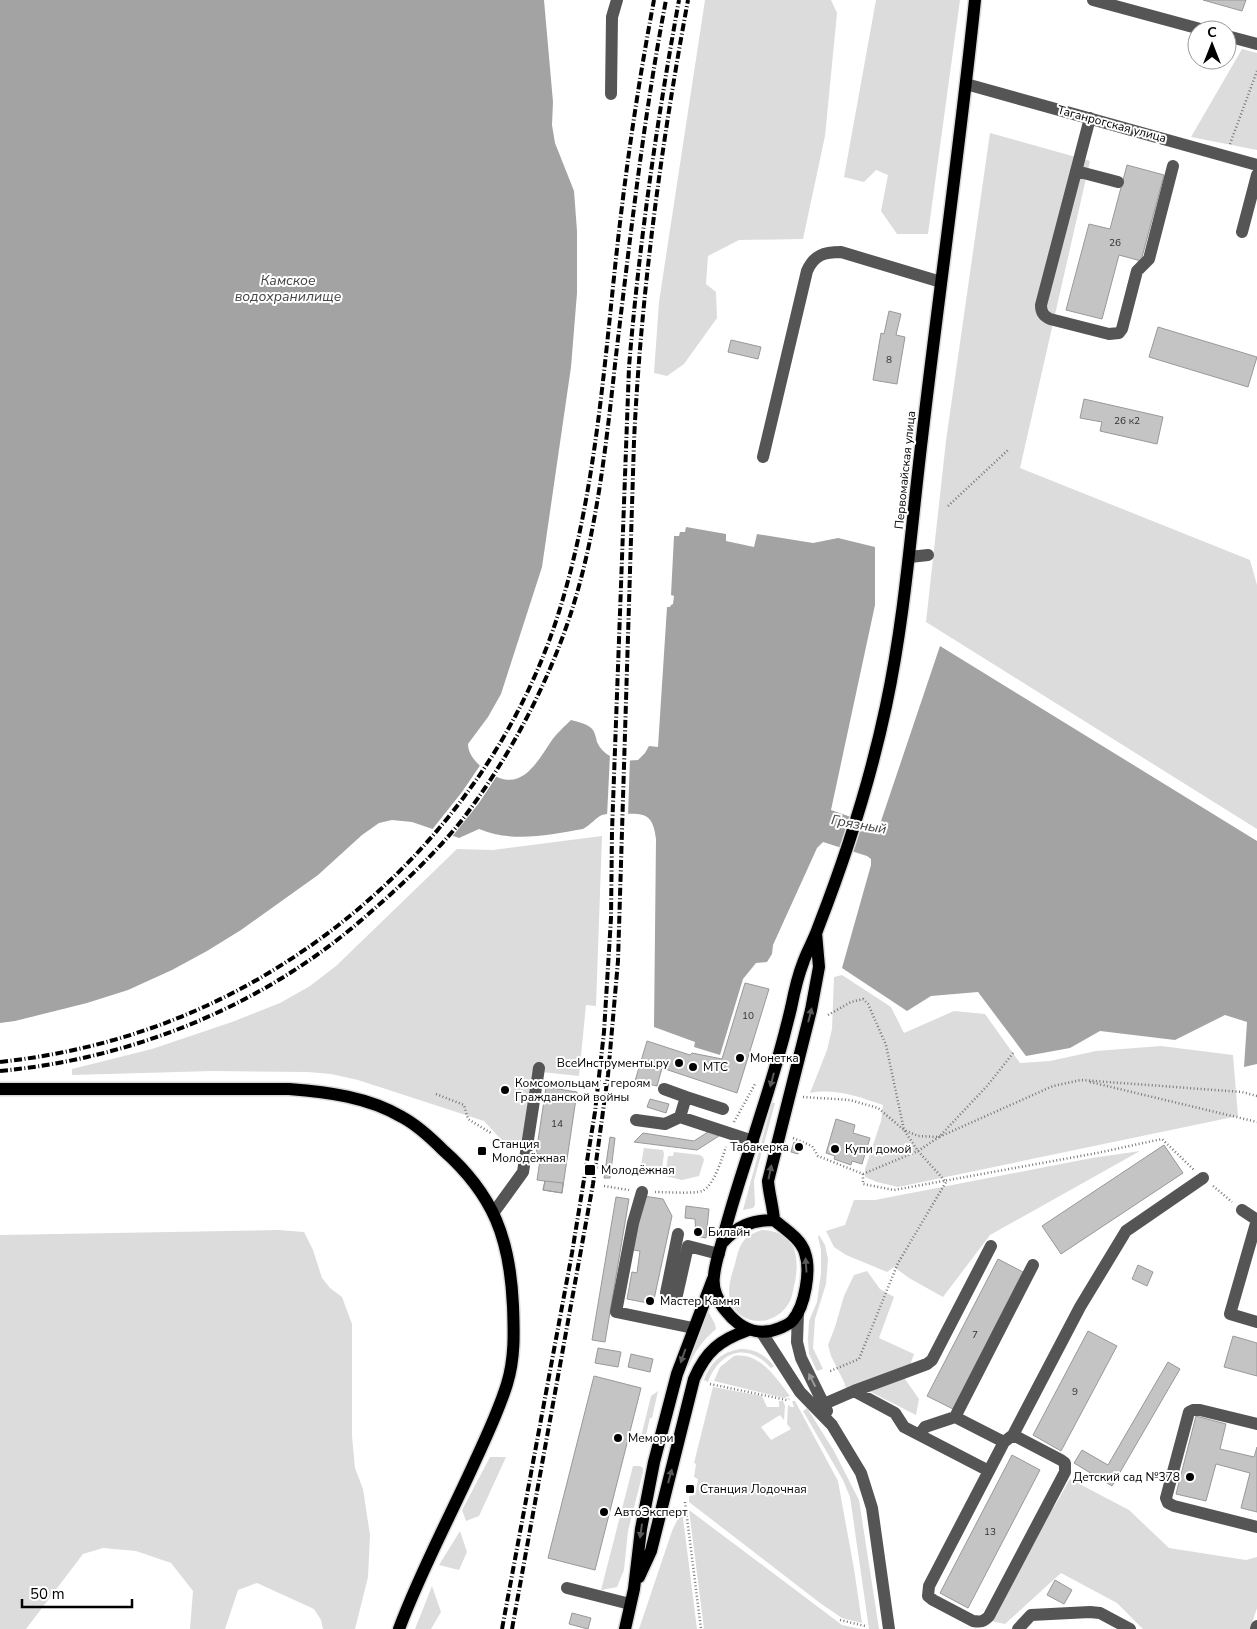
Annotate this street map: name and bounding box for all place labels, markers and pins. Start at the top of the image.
place label: Монетка [750,1050,799,1066]
marker: Монетка [734,1052,746,1064]
place label: ВсеИнструменты.ру [557,1055,670,1071]
marker: ВсеИнструменты.ру [673,1057,685,1069]
place label: МТС [703,1059,728,1075]
marker: МТС [687,1061,699,1073]
place label: Комсомольцам - героям Гражданской войны [515,1075,651,1105]
marker: Комсомольцам - героям Гражданской войны [499,1084,511,1096]
place label: Станция Молодёжная [492,1136,566,1166]
place label: Табакерка [730,1139,789,1155]
marker: Табакерка [793,1141,805,1153]
place label: Купи домой [845,1141,911,1157]
marker: Купи домой [829,1143,841,1155]
marker: Станция Молодёжная [476,1145,488,1157]
place label: Молодёжная [601,1162,675,1178]
marker: Молодёжная [583,1163,597,1177]
place label: Билайн [708,1224,750,1240]
marker: Билайн [692,1226,704,1238]
place label: Мастер Камня [660,1293,740,1309]
marker: Мастер Камня [644,1295,656,1307]
place label: Мемори [628,1430,674,1446]
marker: Мемори [612,1432,624,1444]
place label: Детский сад №378 [1073,1469,1180,1485]
marker: Детский сад №378 [1184,1471,1196,1483]
place label: Станция Лодочная [700,1481,807,1497]
marker: Станция Лодочная [684,1483,696,1495]
place label: АвтоЭксперт [614,1504,688,1520]
marker: АвтоЭксперт [598,1506,610,1518]

